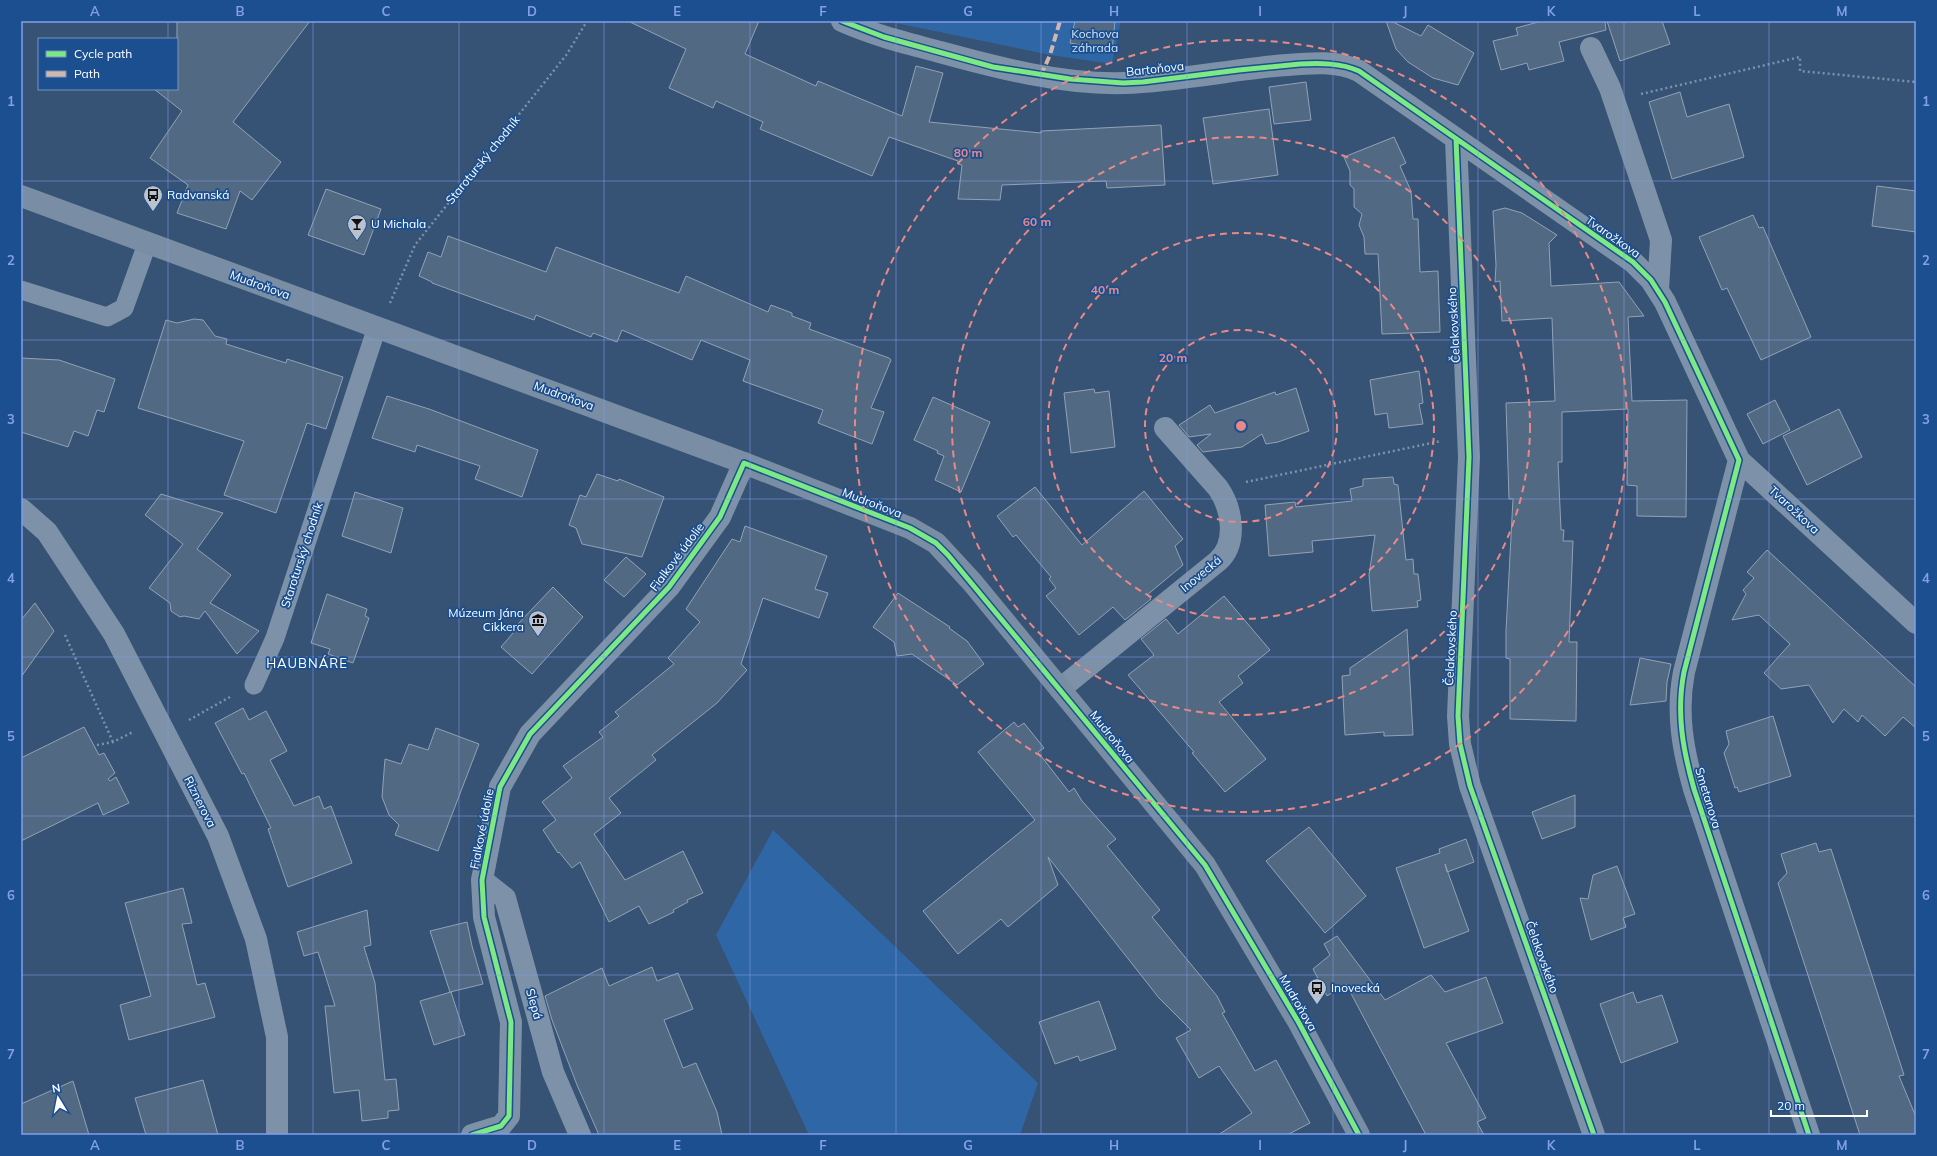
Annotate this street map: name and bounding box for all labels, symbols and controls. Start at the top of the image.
text: A [90,3,100,19]
text: B [236,3,245,19]
text: C [382,3,391,19]
text: D [527,3,537,19]
text: E [673,3,681,19]
text: F [819,3,827,19]
text: G [963,3,973,19]
text: H [1109,3,1119,19]
text: I [1258,3,1262,19]
text: J [1403,3,1407,19]
text: K [1547,3,1557,19]
text: L [1693,3,1701,19]
text: M [1836,3,1848,19]
park label: Kochova záhrada [1071,26,1119,55]
legend [38,38,178,90]
text: Cycle path [74,46,132,61]
street label: Bartoňova [1125,58,1185,79]
text: Path [74,66,100,81]
text: 1 [7,93,15,109]
text: 1 [1922,93,1930,109]
street label: Staroturský chodník [442,112,524,207]
text: 80 m [954,145,982,160]
bus stop icon: Radvanská [142,184,164,212]
place label: Radvanská [167,187,230,202]
street label: Tvarožkova [1583,212,1644,261]
bar icon: U Michala [346,213,368,241]
text: 60 m [1023,214,1051,229]
place label: U Michala [371,216,426,231]
text: 2 [7,252,15,268]
text: 2 [1922,252,1930,268]
street label: Mudroňova [228,267,292,302]
text: 40 m [1091,282,1119,297]
street label: Čelakovského [1444,287,1463,363]
text: 20 m [1159,350,1187,365]
street label: Mudroňova [532,378,596,413]
text: 3 [7,411,15,427]
text: 3 [1922,411,1930,427]
centre of rings [1234,419,1248,433]
street label: Tvarožkova [1766,483,1823,537]
street label: Mudroňova [840,484,904,521]
street label: Staroturský chodník [277,499,326,609]
street label: Fialkové údolie [646,520,707,594]
street label: Inovecká [1177,552,1224,595]
text: 4 [7,570,15,586]
text: 4 [1922,570,1930,586]
place label: Múzeum Jána Cikkera [448,605,524,634]
museum icon: Múzeum Jána Cikkera [527,609,549,637]
street label: Čelakovského [1441,610,1460,686]
district label: HAUBNÁRE [266,655,348,671]
street label: Mudroňova [1087,708,1138,766]
text: 5 [7,728,15,744]
text: 5 [1922,728,1930,744]
street label: Smetanova [1692,765,1725,830]
street label: Riznerova [181,774,220,830]
street label: Fialkové údolie [466,787,497,870]
text: 6 [7,887,15,903]
text: 6 [1922,887,1930,903]
street label: Čelakovského [1522,919,1563,995]
street label: Mudroňova [1276,972,1321,1034]
bus stop icon: Inovecká [1306,977,1328,1005]
place label: Inovecká [1331,980,1380,995]
street label: Slepá [523,987,546,1021]
text: 7 [7,1046,15,1062]
text: 7 [1922,1046,1930,1062]
north arrow [38,1078,78,1118]
text: N [51,1081,62,1096]
scale bar [1771,1092,1867,1118]
text: 20 m [1777,1098,1805,1113]
text: A [90,1137,100,1153]
text: B [236,1137,245,1153]
text: C [382,1137,391,1153]
text: D [527,1137,537,1153]
text: E [673,1137,681,1153]
text: F [819,1137,827,1153]
text: G [963,1137,973,1153]
text: H [1109,1137,1119,1153]
text: I [1258,1137,1262,1153]
text: J [1403,1137,1407,1153]
text: K [1547,1137,1557,1153]
text: L [1693,1137,1701,1153]
text: M [1836,1137,1848,1153]

